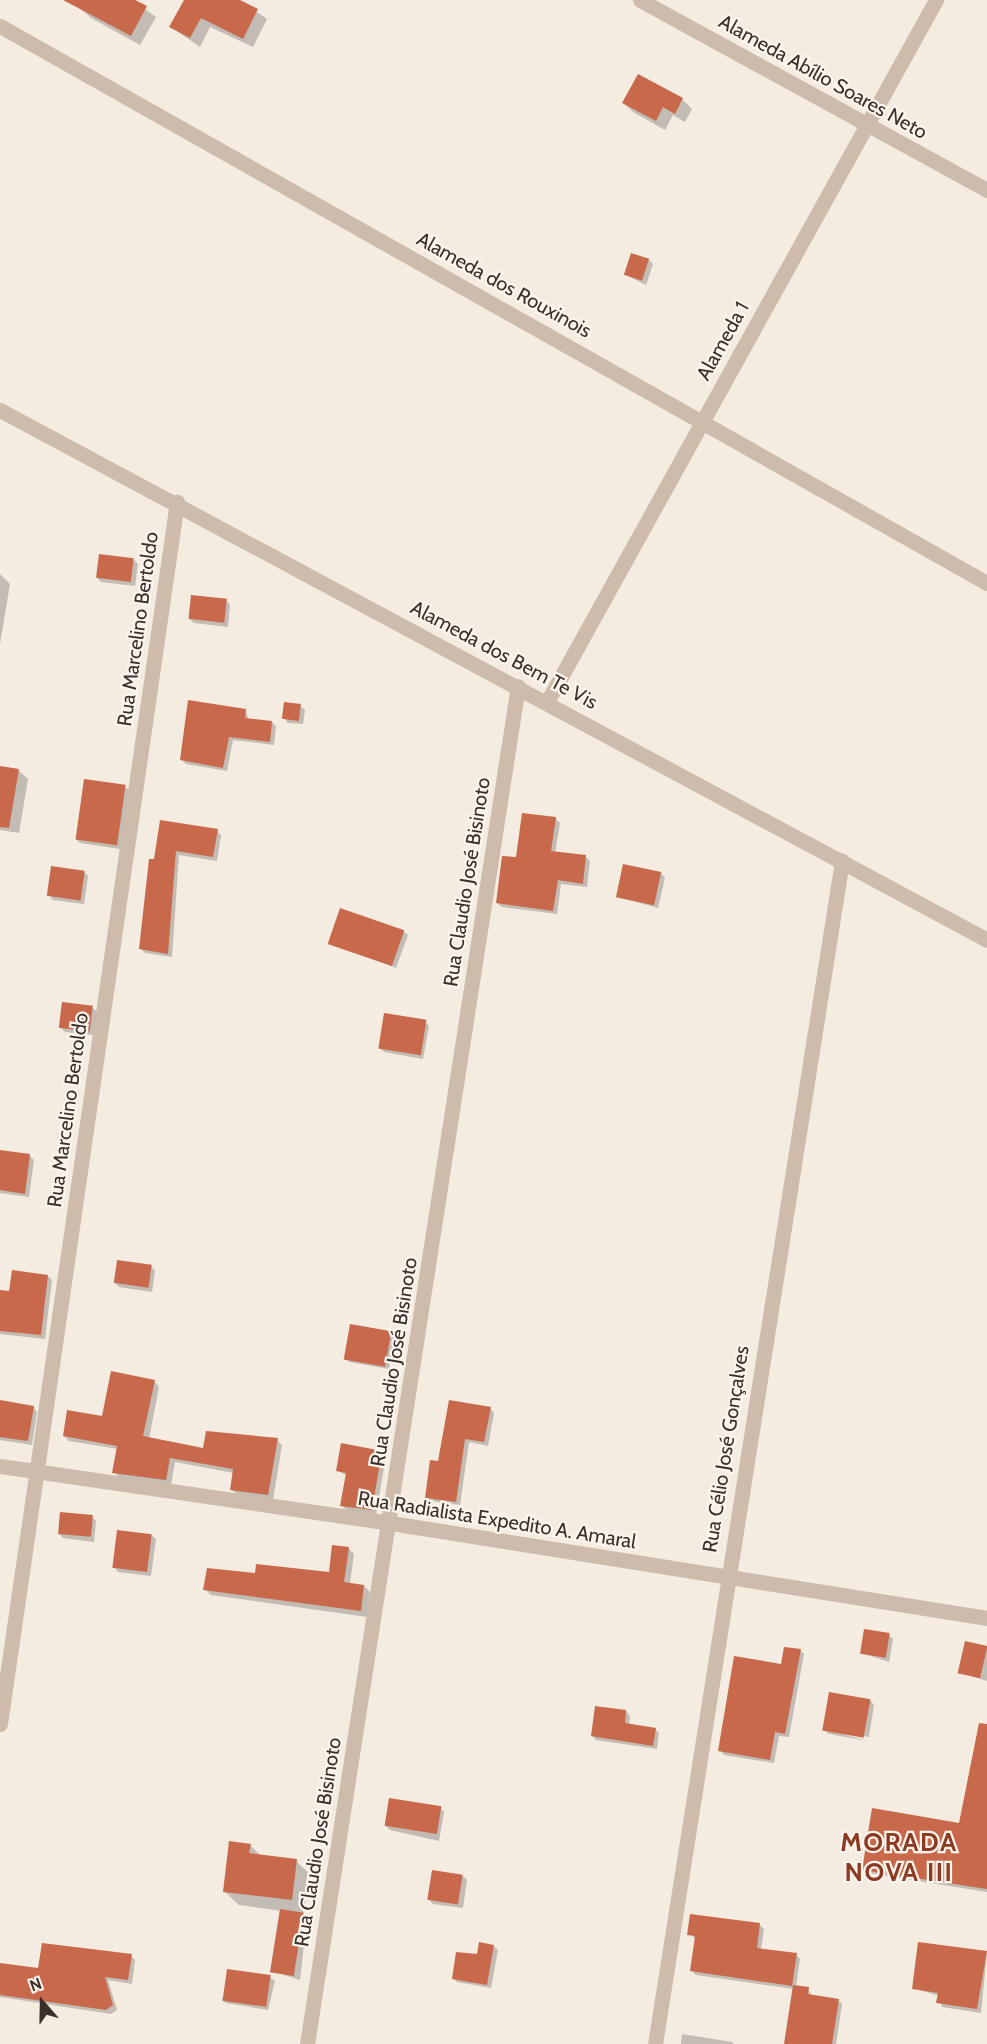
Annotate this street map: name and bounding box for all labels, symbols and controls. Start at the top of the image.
street label: Alameda Abílio Soares Neto [715,10,931,144]
street label: Alameda dos Rouxinois [412,227,596,343]
street label: Alameda 1 [692,298,754,384]
street label: Rua Marcelino Bertoldo [112,530,164,728]
street label: Alameda dos Bem Te Vis [407,596,601,714]
street label: Rua Claudio José Bisinoto [439,776,495,988]
street label: Rua Marcelino Bertoldo [42,1011,94,1209]
street label: Rua Claudio José Bisinoto [366,1256,422,1468]
street label: Rua Célio José Gonçalves [698,1344,754,1554]
street label: Rua Radialista Expedito A. Amaral [356,1486,638,1554]
street label: Rua Claudio José Bisinoto [290,1736,346,1948]
district label: MORADA NOVA III [840,1827,958,1888]
north arrow [12,1972,72,2032]
text: N [27,1974,44,1995]

